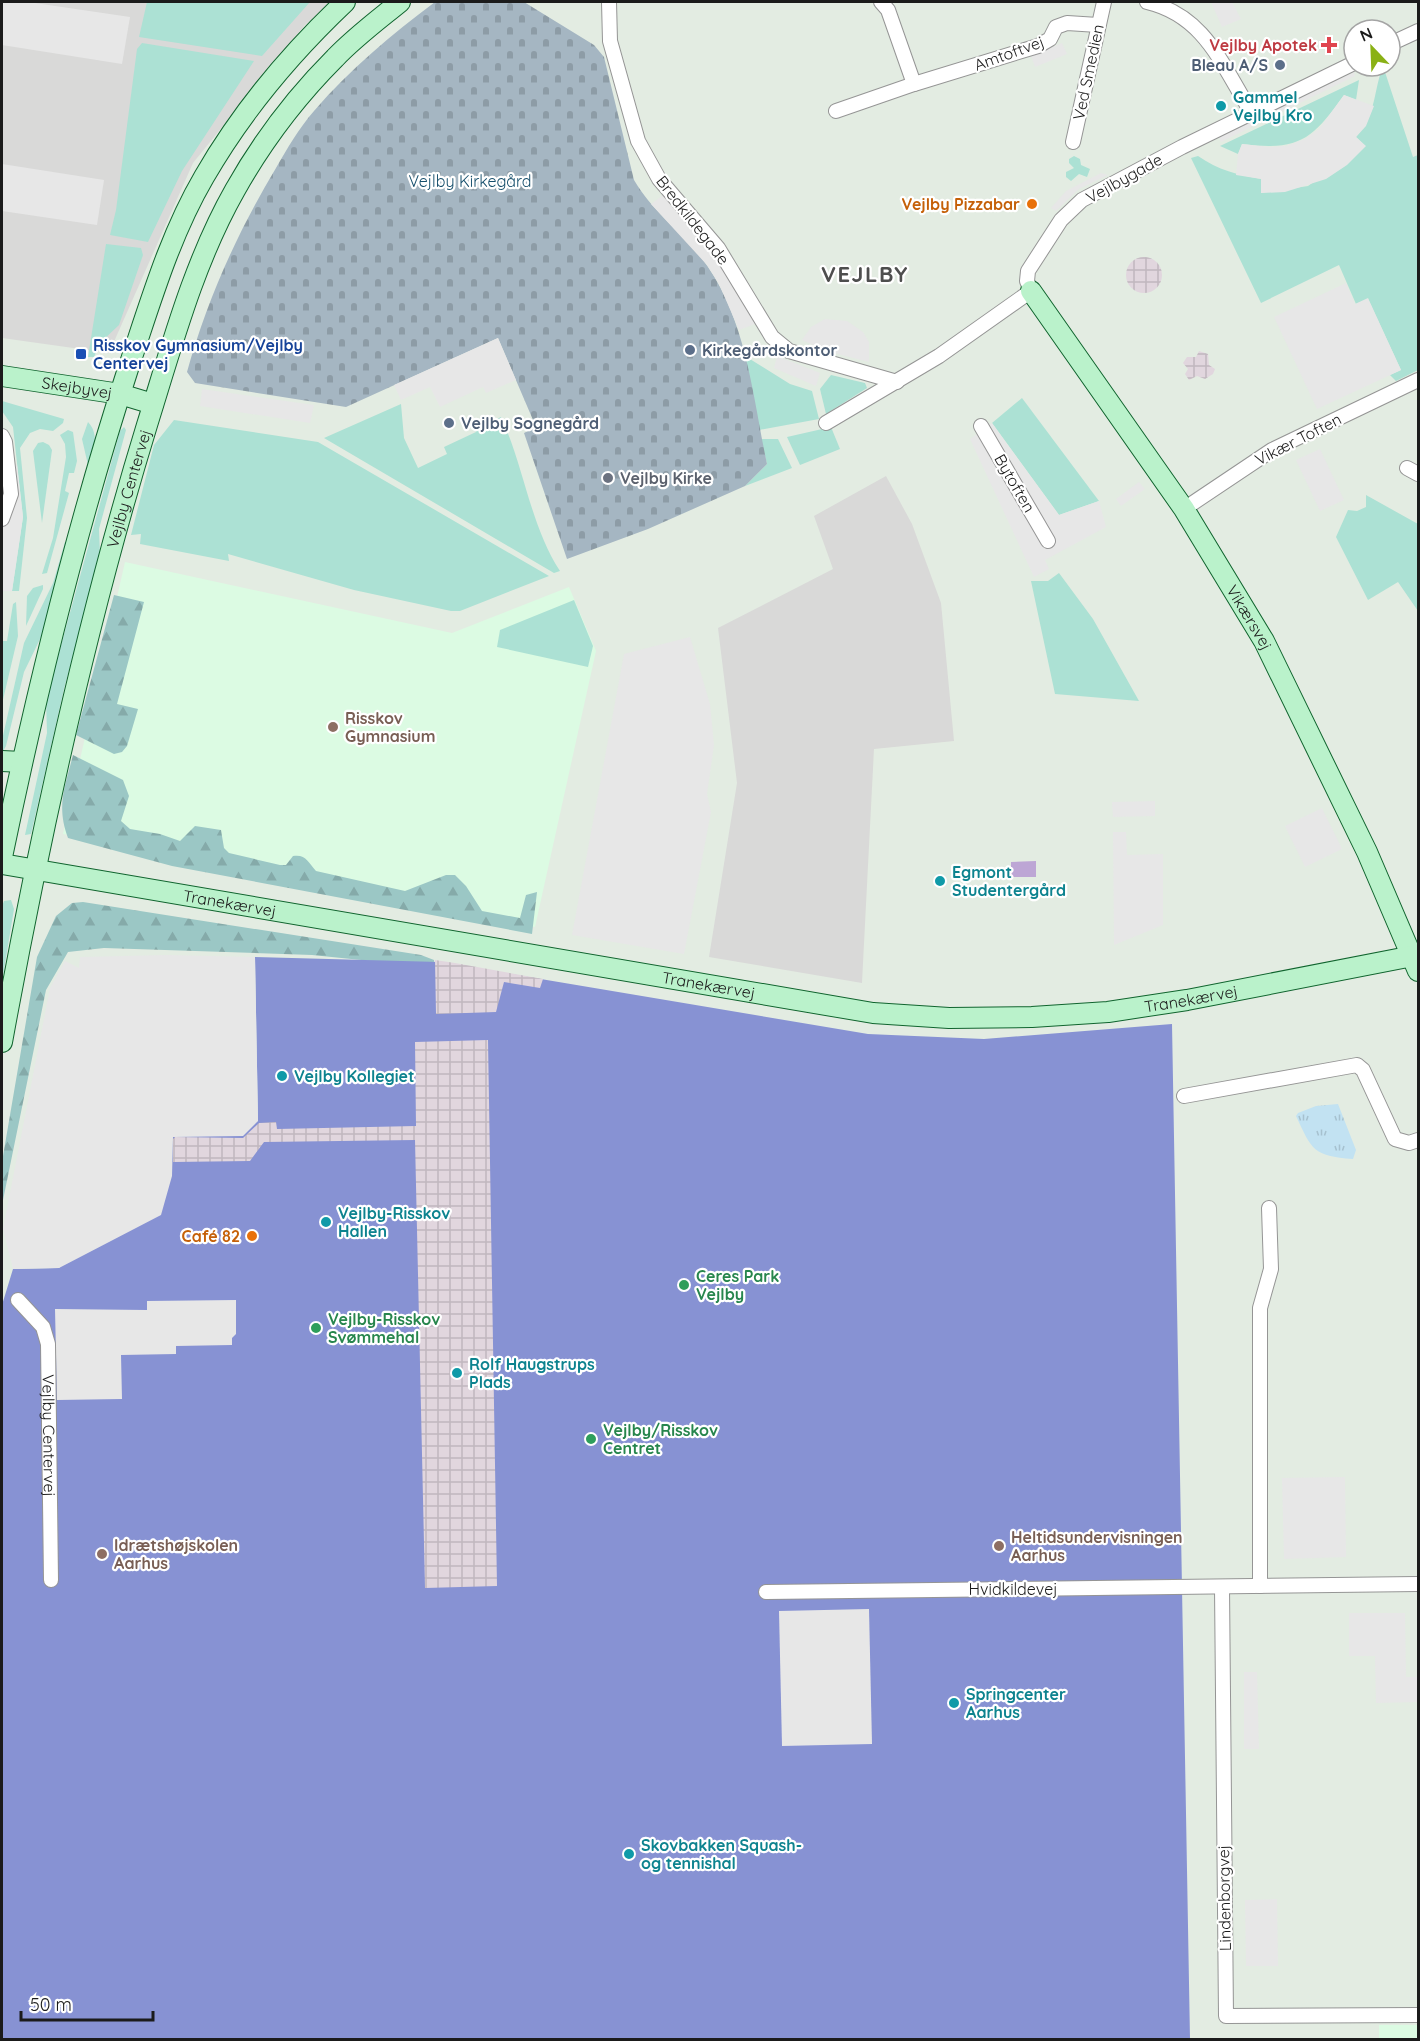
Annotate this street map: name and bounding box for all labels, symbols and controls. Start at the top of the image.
north arrow [1342,18,1402,78]
street label: Ved Smedien [1068,22,1108,122]
text: N [1357,23,1375,46]
street label: Amtoftvej [971,31,1047,75]
place label: Vejlby Apotek [1209,35,1317,55]
marker: Vejlby Apotek [1322,38,1336,52]
place label: Bleau A/S [1191,55,1268,75]
marker: Bleau A/S [1273,58,1287,72]
place label: Gammel Vejlby Kro [1233,87,1313,125]
marker: Gammel Vejlby Kro [1214,99,1228,113]
street label: Vejlbygade [1082,149,1166,207]
park label: Vejlby Kirkegård [408,171,532,191]
street label: Bredkildegade [652,172,734,268]
place label: Vejlby Pizzabar [901,194,1020,214]
marker: Vejlby Pizzabar [1025,197,1039,211]
district label: VEJLBY [821,260,909,288]
place label: Risskov Gymnasium/Vejlby Centervej [93,335,303,373]
place label: Kirkegårdskontor [702,340,838,360]
marker: Kirkegårdskontor [683,343,697,357]
marker: Risskov Gymnasium/Vejlby Centervej [74,347,88,361]
street label: Skejbyvej [40,372,114,403]
street label: Vikær Toften [1251,409,1345,469]
place label: Vejlby Sognegård [461,413,599,433]
marker: Vejlby Sognegård [442,416,456,430]
street label: Vejlby Centervej [102,427,155,550]
street label: Bytoften [990,450,1040,516]
place label: Vejlby Kirke [620,468,712,488]
marker: Vejlby Kirke [601,471,615,485]
street label: Vikærsvej [1222,581,1277,653]
place label: Risskov Gymnasium [345,708,436,746]
marker: Risskov Gymnasium [326,720,340,734]
place label: Egmont Studentergård [952,862,1066,900]
marker: Egmont Studentergård [933,874,947,888]
street label: Tranekærvej [181,885,278,921]
street label: Tranekærvej [661,967,757,1003]
street label: Tranekærvej [1143,980,1239,1016]
place label: Vejlby Kollegiet [294,1066,415,1086]
marker: Vejlby Kollegiet [275,1069,289,1083]
place label: Vejlby-Risskov Hallen [338,1203,450,1241]
marker: Vejlby-Risskov Hallen [319,1215,333,1229]
place label: Café 82 [182,1226,240,1246]
marker: Café 82 [245,1229,259,1243]
place label: Ceres Park Vejlby [696,1266,779,1304]
marker: Ceres Park Vejlby [677,1278,691,1292]
place label: Vejlby-Risskov Svømmehal [328,1309,440,1347]
marker: Vejlby-Risskov Svømmehal [309,1321,323,1335]
place label: Rolf Haugstrups Plads [469,1354,595,1392]
marker: Rolf Haugstrups Plads [450,1366,464,1380]
street label: Vejlby Centervej [38,1374,60,1497]
place label: Vejlby/Risskov Centret [603,1420,718,1458]
marker: Vejlby/Risskov Centret [584,1432,598,1446]
place label: Heltidsundervisningen Aarhus [1011,1527,1183,1565]
place label: Idrætshøjskolen Aarhus [114,1535,238,1573]
marker: Heltidsundervisningen Aarhus [992,1539,1006,1553]
marker: Idrætshøjskolen Aarhus [95,1547,109,1561]
street label: Hvidkildevej [968,1579,1058,1599]
place label: Springcenter Aarhus [966,1684,1066,1722]
marker: Springcenter Aarhus [947,1696,961,1710]
place label: Skovbakken Squash- og tennishal [641,1835,802,1873]
street label: Lindenborgvej [1213,1845,1235,1951]
marker: Skovbakken Squash- og tennishal [622,1847,636,1861]
scale bar [21,1984,153,2022]
text: 50 m [30,1993,72,2016]

